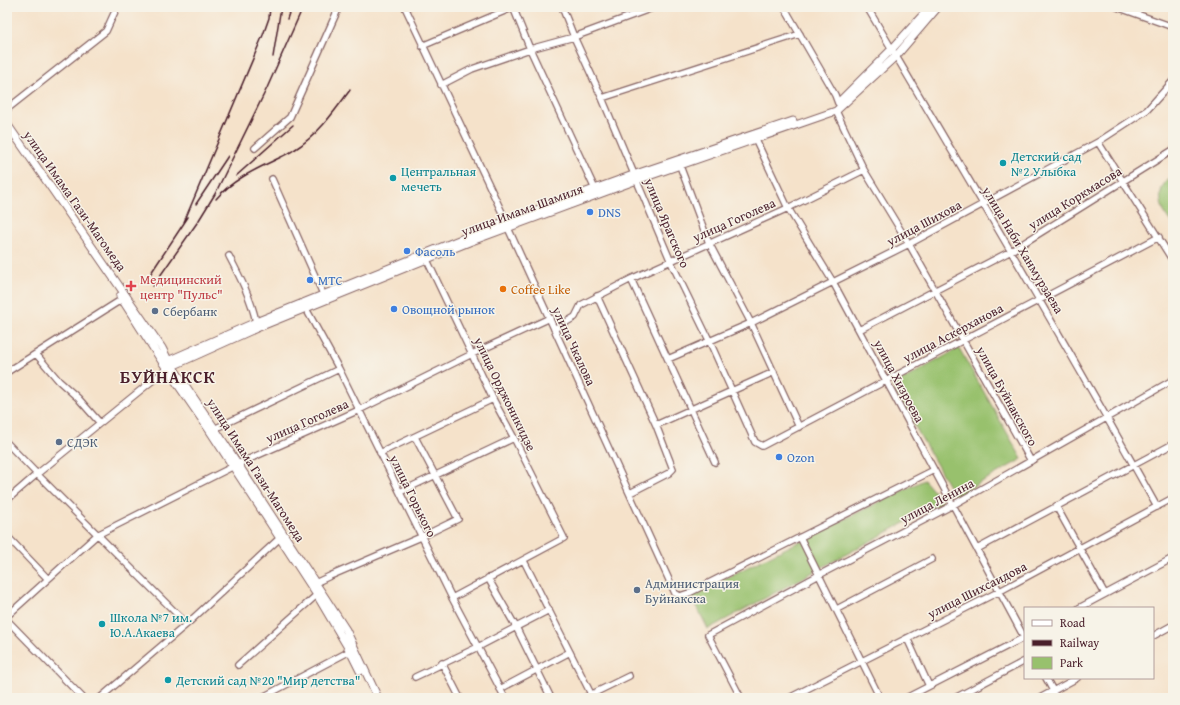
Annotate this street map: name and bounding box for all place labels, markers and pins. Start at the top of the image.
place label: Детский сад №2 Улыбка [1010,147,1082,181]
marker: Детский сад №2 Улыбка [998,158,1008,168]
place label: Центральная мечеть [401,162,477,196]
marker: Центральная мечеть [388,173,398,183]
place label: DNS [598,203,621,222]
marker: DNS [585,207,595,217]
place label: Фасоль [415,242,455,261]
marker: Фасоль [402,246,412,256]
place label: Медицинский центр "Пульс" [140,270,223,304]
place label: МТС [318,271,343,290]
marker: МТС [305,275,315,285]
marker: Медицинский центр "Пульс" [125,280,137,292]
place label: Coffee Like [511,280,571,299]
marker: Coffee Like [498,284,508,294]
place label: Овощной рынок [402,300,495,319]
place label: Сбербанк [163,302,217,321]
marker: Овощной рынок [389,304,399,314]
marker: Сбербанк [150,306,160,316]
place label: СДЭК [67,433,98,452]
marker: СДЭК [54,437,64,447]
place label: Ozon [787,448,815,467]
marker: Ozon [774,452,784,462]
place label: Администрация Буйнакска [645,574,740,608]
marker: Администрация Буйнакска [632,585,642,595]
place label: Школа №7 им. Ю.А.Акаева [110,608,192,642]
marker: Школа №7 им. Ю.А.Акаева [97,619,107,629]
place label: Детский сад №20 "Мир детства" [175,671,360,690]
marker: Детский сад №20 "Мир детства" [163,675,173,685]

